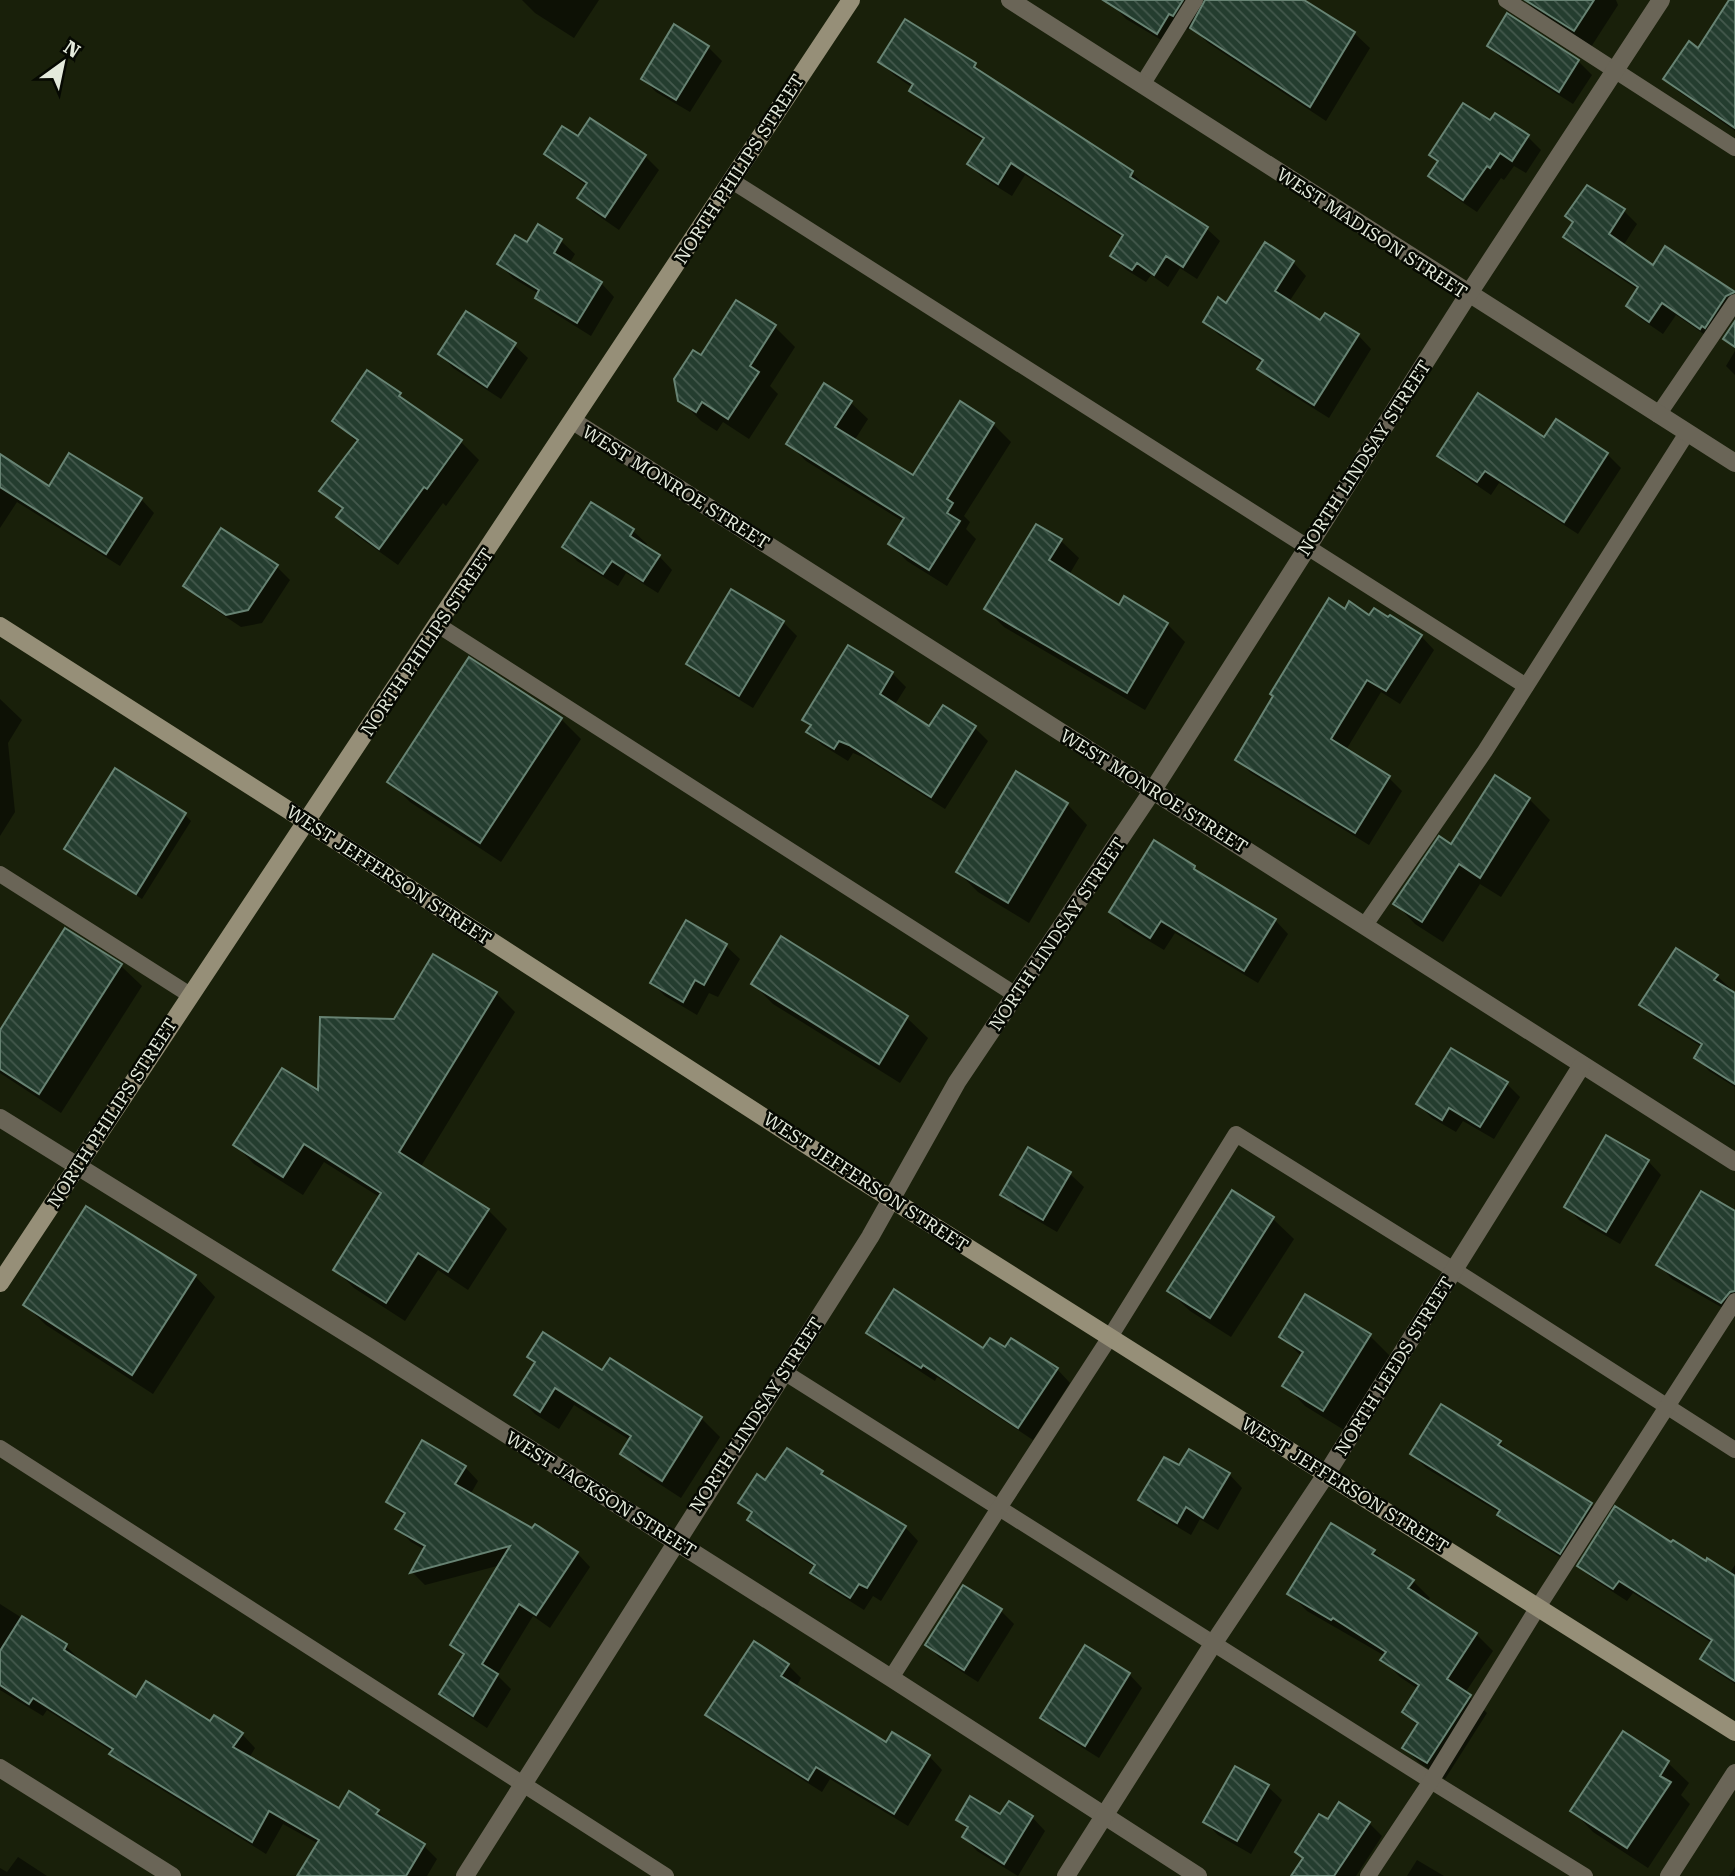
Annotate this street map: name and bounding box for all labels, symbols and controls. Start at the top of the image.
north arrow [28,28,98,98]
text: N [60,36,85,63]
street label: NORTH PHILIPS STREET [670,70,808,268]
street label: WEST MADISON STREET [1273,164,1471,302]
street label: NORTH LINDSAY STREET [1293,356,1435,560]
street label: WEST MONROE STREET [579,421,773,553]
street label: NORTH PHILIPS STREET [356,544,498,740]
street label: WEST MONROE STREET [1057,725,1251,857]
street label: WEST JEFFERSON STREET [283,801,495,949]
street label: NORTH LINDSAY STREET [984,833,1130,1035]
street label: NORTH PHILIPS STREET [43,1014,181,1212]
street label: WEST JEFFERSON STREET [760,1108,972,1256]
street label: NORTH LEEDS STREET [1330,1273,1458,1459]
street label: NORTH LINDSAY STREET [685,1313,827,1517]
street label: WEST JEFFERSON STREET [1238,1413,1452,1557]
street label: WEST JACKSON STREET [502,1427,700,1561]

